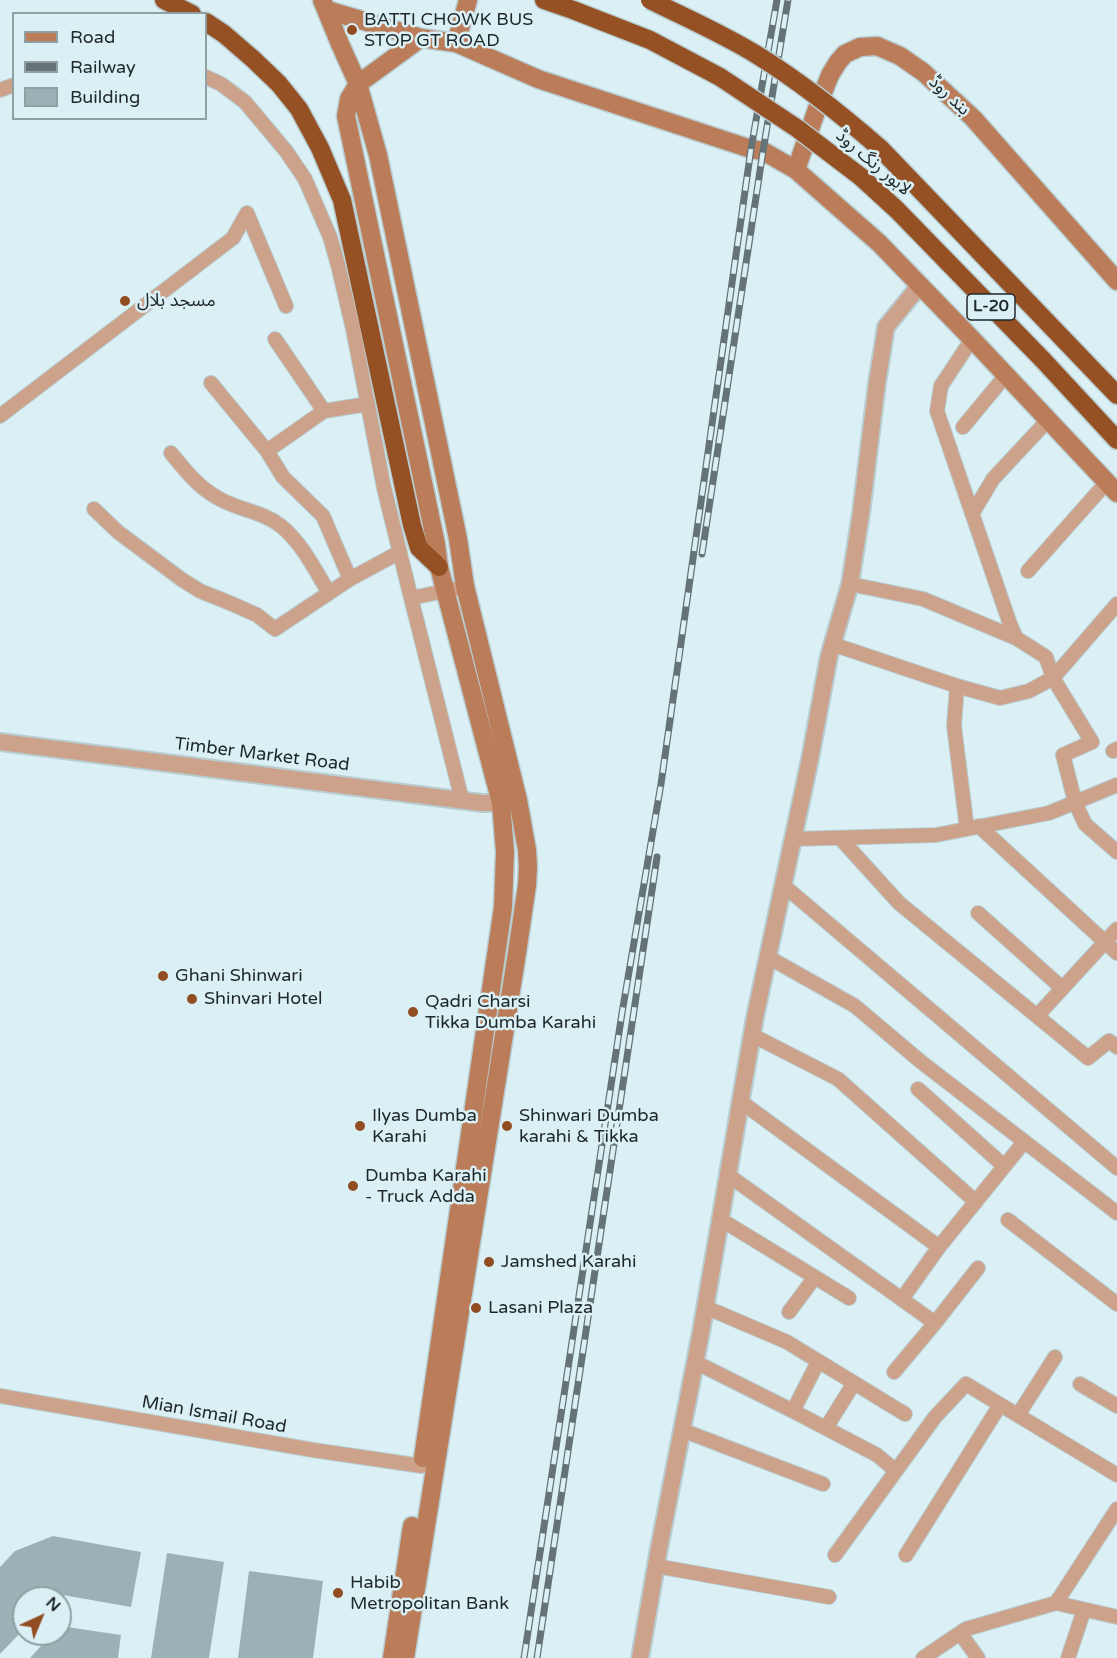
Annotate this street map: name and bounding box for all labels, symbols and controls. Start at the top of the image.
place label: BATTI CHOWK BUS STOP GT ROAD [364,9,533,52]
legend [12,12,207,120]
marker: BATTI CHOWK BUS STOP GT ROAD [345,23,359,37]
text: Road [70,26,115,48]
text: Railway [70,56,136,78]
street label: بند روڈ [924,72,974,120]
text: Building [70,86,140,108]
street label: لاہور رنگ روڈ [831,125,915,201]
place label: مسجد بلال [137,290,216,312]
marker: مسجد بلال [118,294,132,308]
road number: L-20 [967,294,1015,320]
street label: Timber Market Road [173,734,351,776]
place label: Ghani Shinwari [175,965,303,987]
marker: Ghani Shinwari [156,969,170,983]
place label: Shinvari Hotel [204,988,322,1010]
place label: Qadri Charsi Tikka Dumba Karahi [425,991,596,1034]
marker: Shinvari Hotel [185,992,199,1006]
marker: Qadri Charsi Tikka Dumba Karahi [406,1005,420,1019]
place label: Ilyas Dumba Karahi [372,1105,477,1148]
place label: Shinwari Dumba karahi & Tikka [519,1105,659,1148]
marker: Ilyas Dumba Karahi [353,1119,367,1133]
marker: Shinwari Dumba karahi & Tikka [500,1119,514,1133]
place label: Dumba Karahi - Truck Adda [365,1165,487,1208]
marker: Dumba Karahi - Truck Adda [346,1179,360,1193]
place label: Jamshed Karahi [501,1251,636,1273]
marker: Jamshed Karahi [482,1255,496,1269]
place label: Lasani Plaza [488,1297,593,1319]
marker: Lasani Plaza [469,1301,483,1315]
street label: Mian Ismail Road [140,1392,288,1438]
place label: Habib Metropolitan Bank [350,1572,509,1614]
north arrow [12,1586,72,1646]
marker: Habib Metropolitan Bank [331,1586,345,1600]
text: N [42,1593,65,1616]

